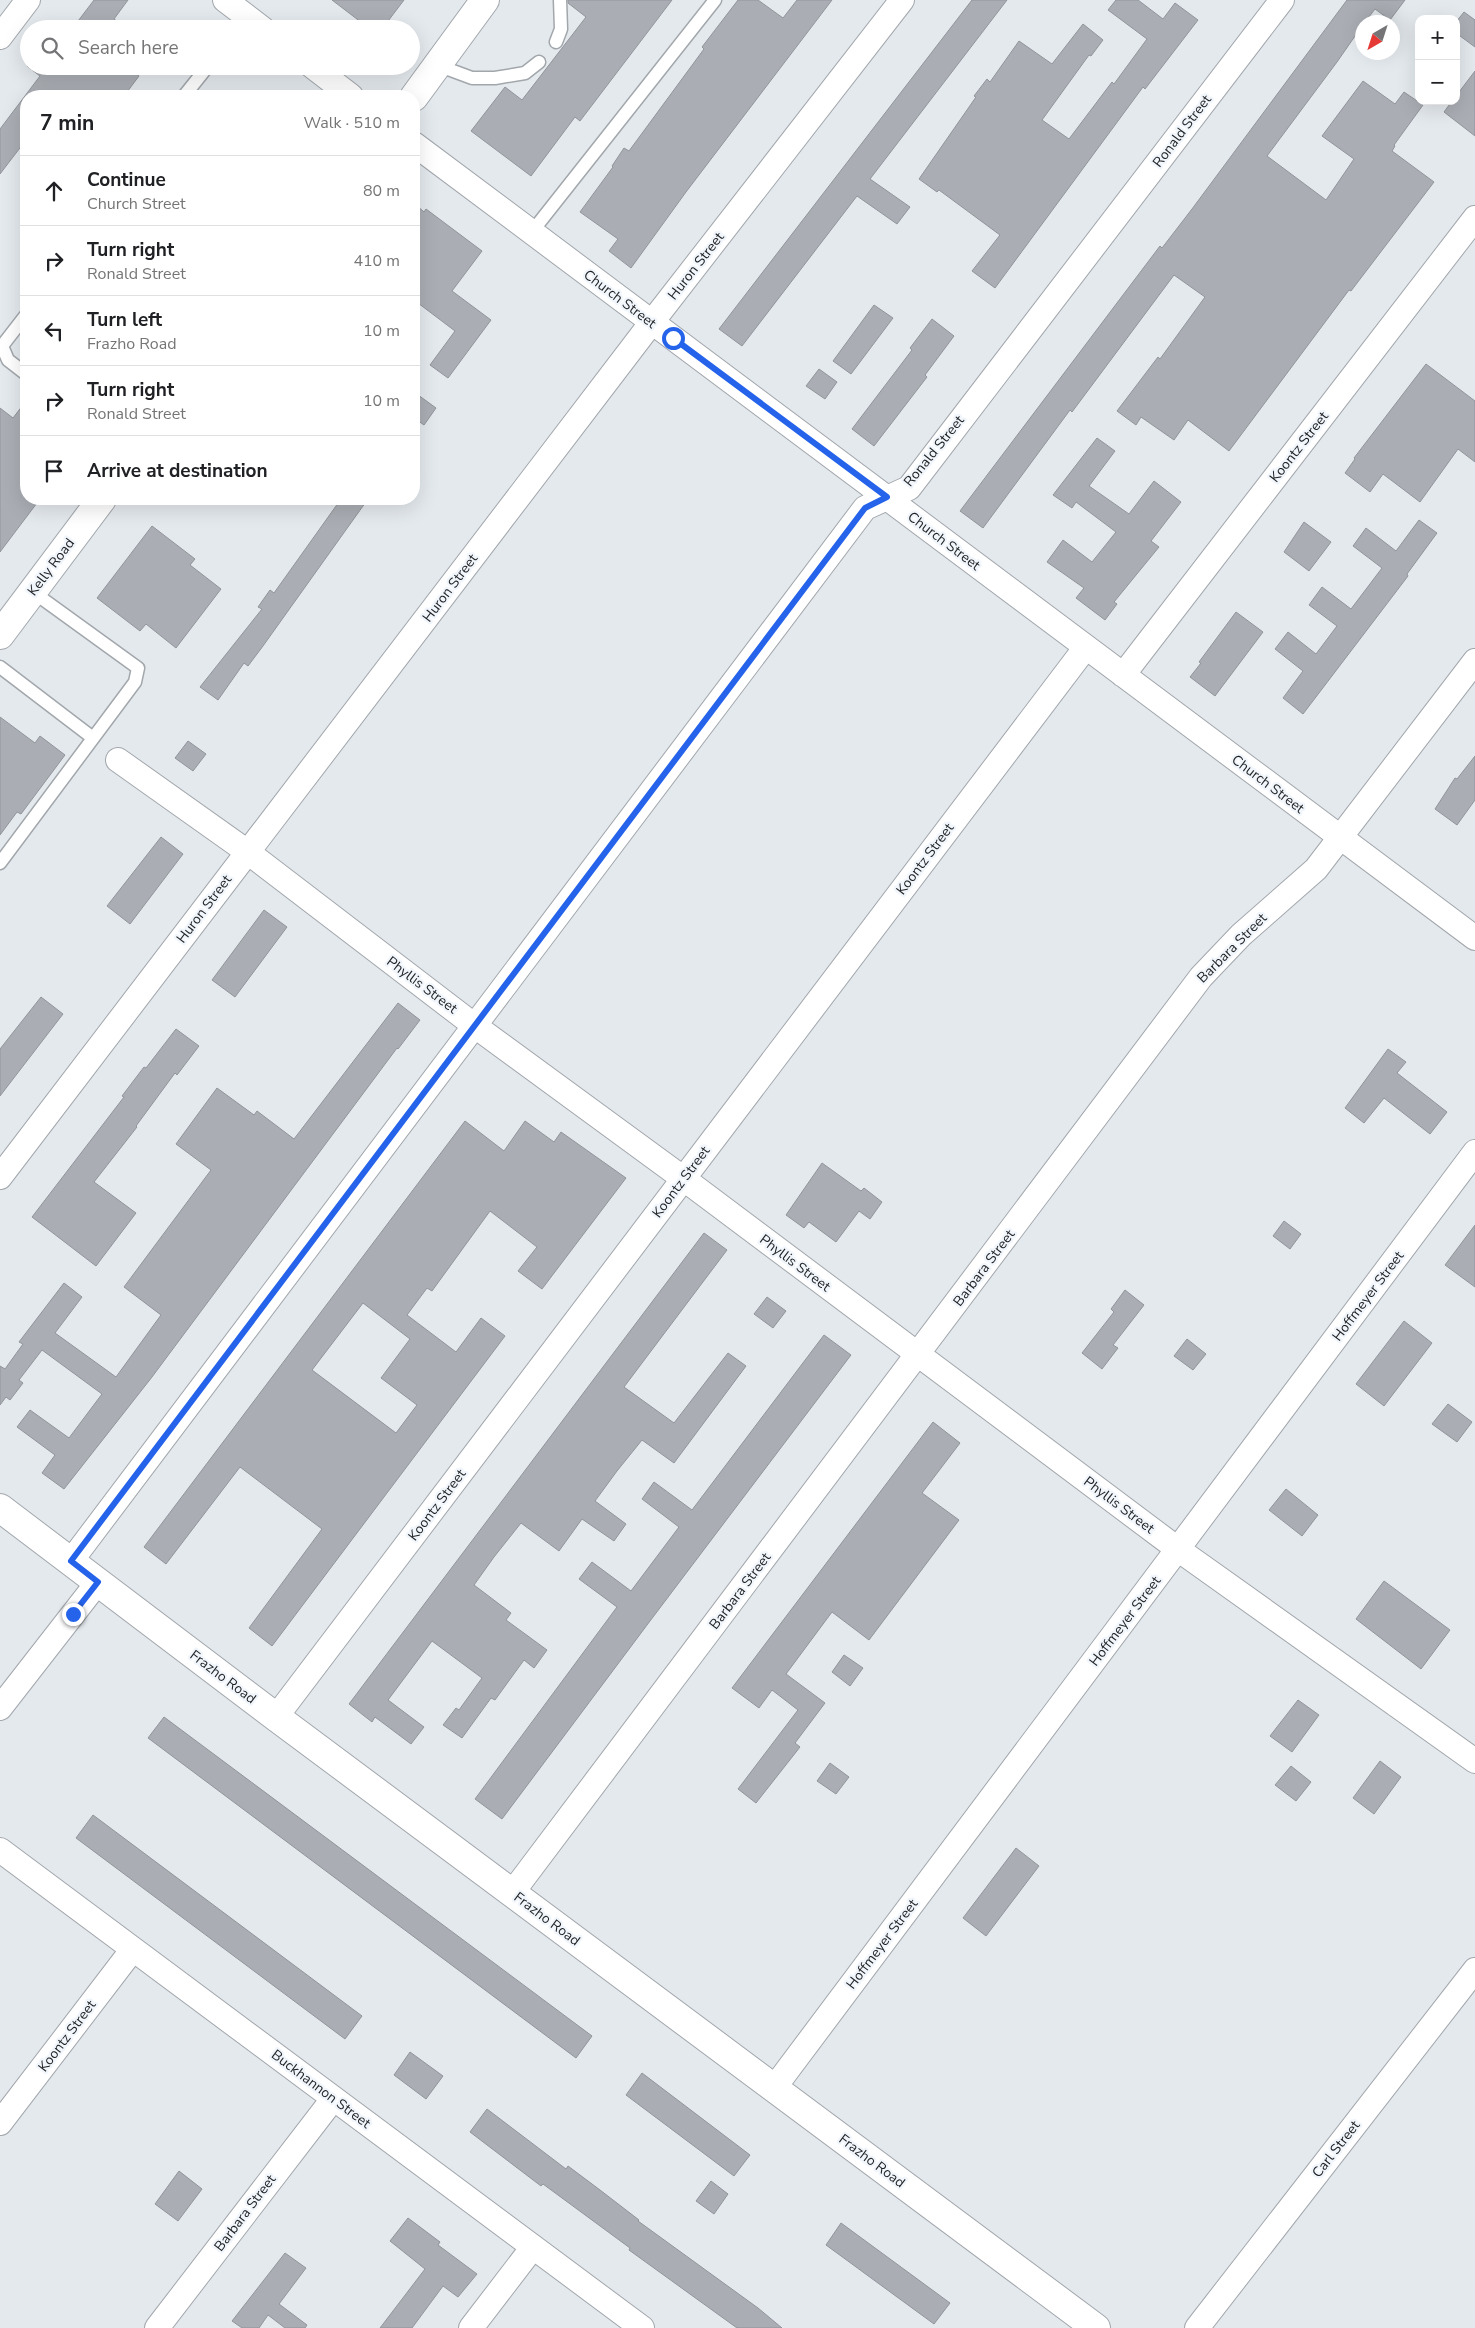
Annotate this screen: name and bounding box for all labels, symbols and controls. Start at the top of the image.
north arrow [1355,15,1400,60]
map controls [1415,15,1460,105]
button: + [1415,15,1460,60]
search box [20,20,420,75]
icon: search [38,34,66,62]
text: Search here [78,35,179,61]
button: − [1415,60,1460,105]
street label: Ronald Street [1148,91,1216,171]
text: 7 min [40,109,94,137]
text: Walk · 510 m [304,112,400,134]
text: Continue [87,167,166,193]
icon: ahead [40,177,68,205]
text: 80 m [363,180,400,202]
text: Church Street [87,193,186,215]
street label: Huron Street [664,228,728,304]
text: Turn right [87,237,174,263]
icon: right [40,247,68,275]
text: 410 m [353,250,400,272]
text: Ronald Street [87,263,186,285]
street label: Church Street [580,265,660,333]
text: Turn left [87,307,162,333]
icon: left [40,317,68,345]
text: 10 m [363,320,400,342]
route start [662,327,685,350]
text: Frazho Road [87,333,176,355]
text: Turn right [87,377,174,403]
icon: right [40,387,68,415]
text: 10 m [363,390,400,412]
text: Ronald Street [87,403,186,425]
street label: Koontz Street [1265,407,1333,486]
street label: Ronald Street [899,411,969,491]
icon: arrive [40,457,68,485]
text: Arrive at destination [87,458,268,484]
street label: Church Street [904,507,984,575]
street label: Kelly Road [23,534,79,600]
street label: Huron Street [418,550,482,626]
street label: Church Street [1228,750,1308,818]
street label: Koontz Street [892,819,958,899]
street label: Huron Street [172,871,236,947]
street label: Barbara Street [1193,909,1271,987]
street label: Phyllis Street [383,952,461,1018]
street label: Koontz Street [648,1142,714,1222]
street label: Barbara Street [949,1226,1019,1310]
street label: Phyllis Street [756,1230,834,1296]
street label: Hoffmeyer Street [1328,1247,1408,1345]
street label: Koontz Street [404,1465,470,1545]
street label: Phyllis Street [1080,1472,1158,1538]
street label: Barbara Street [705,1549,775,1633]
street label: Hoffmeyer Street [1085,1572,1165,1670]
route end [62,1603,85,1626]
street label: Frazho Road [186,1646,260,1708]
street label: Frazho Road [510,1888,584,1950]
street label: Hoffmeyer Street [842,1895,922,1993]
street label: Koontz Street [34,1996,100,2076]
street label: Buckhannon Street [268,2045,375,2133]
street label: Carl Street [1308,2116,1364,2181]
street label: Frazho Road [835,2130,909,2192]
street label: Barbara Street [210,2171,280,2255]

